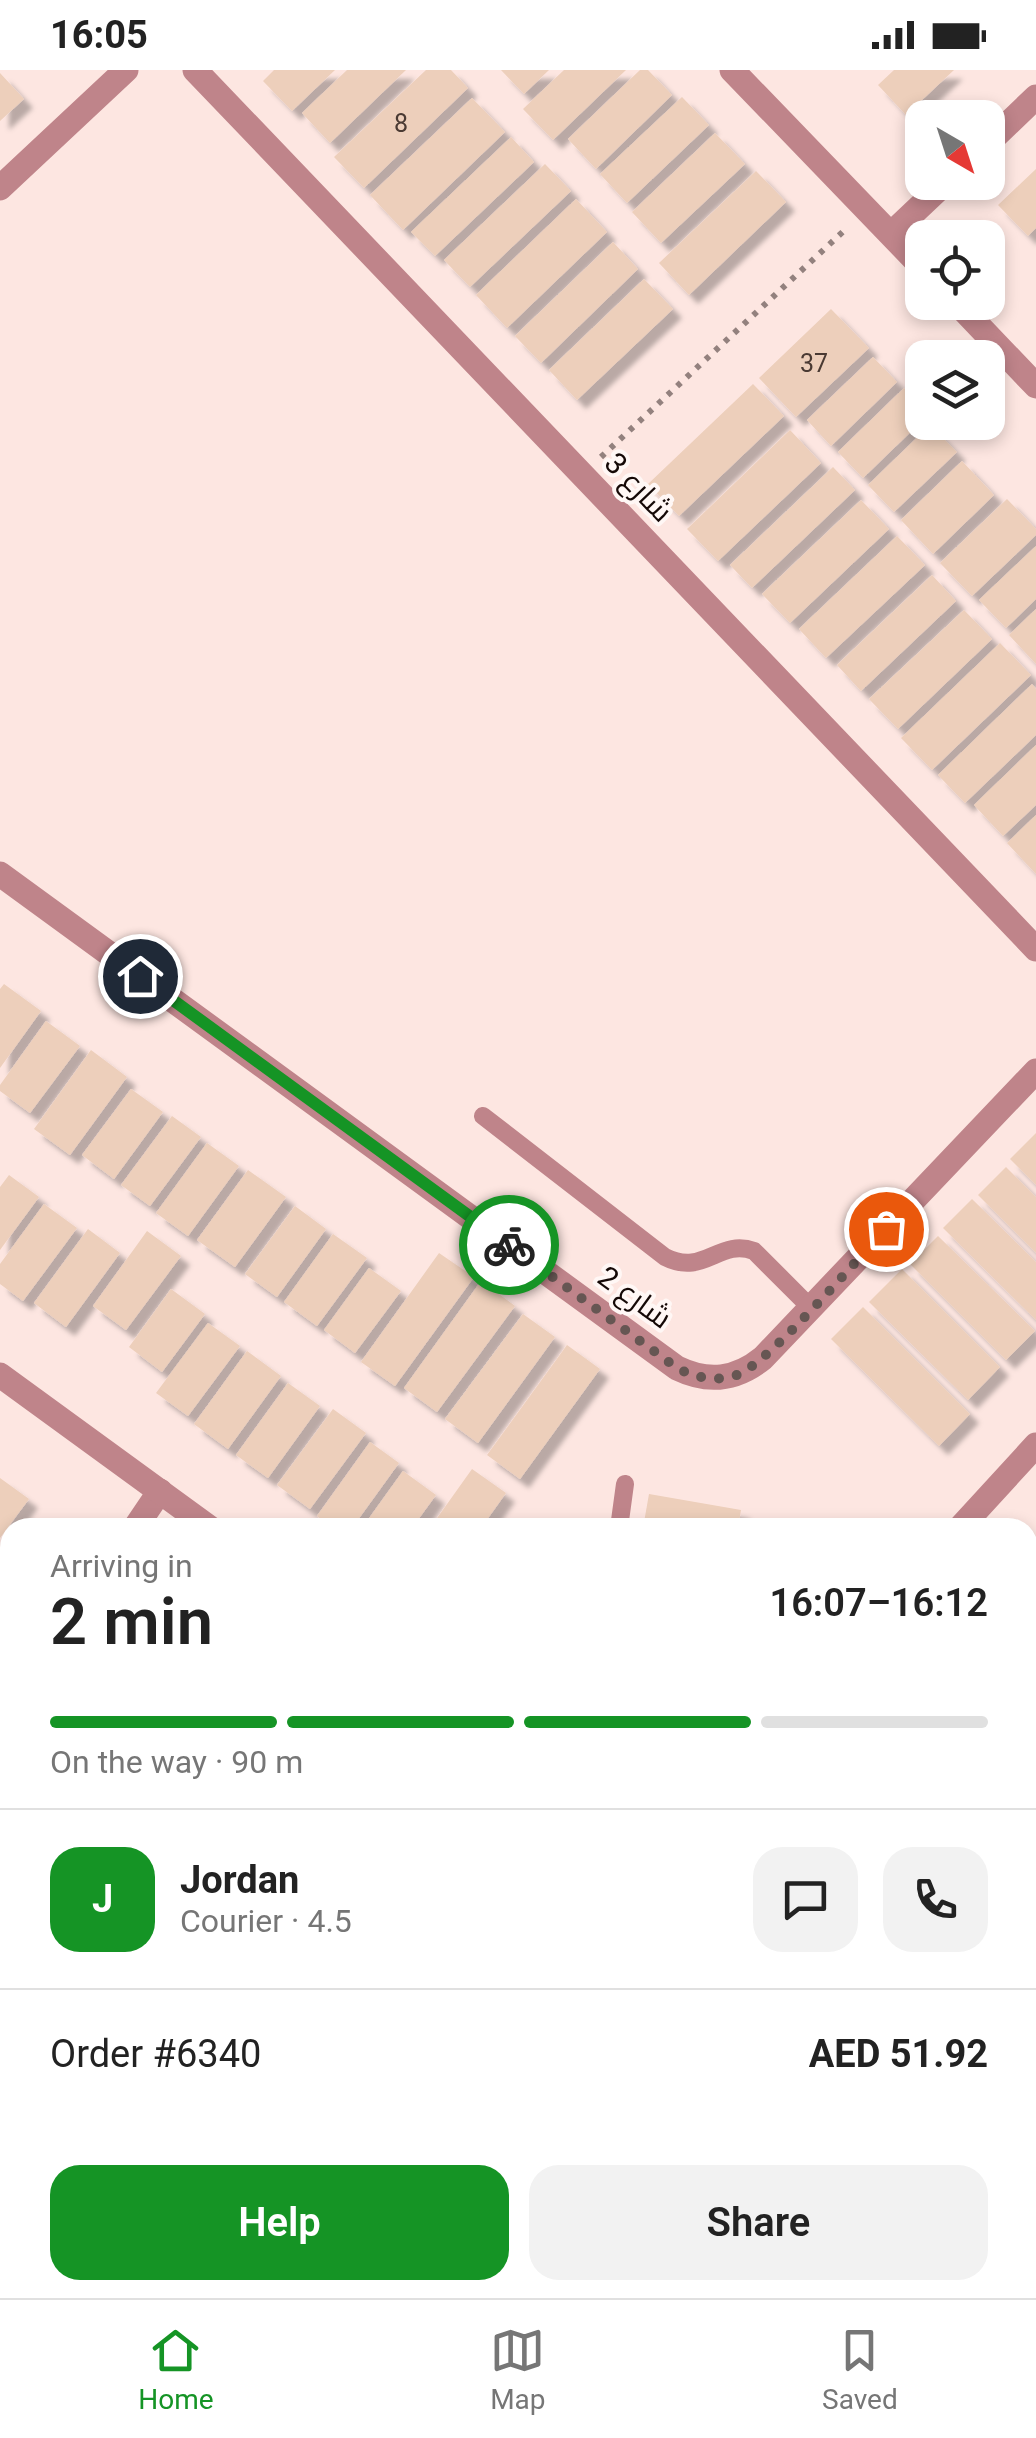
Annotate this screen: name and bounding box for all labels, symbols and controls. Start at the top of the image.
text: 16:05 [50,13,148,57]
north arrow [905,100,1005,200]
map controls [905,100,1005,440]
house number: 8 [394,109,408,138]
button: locate [905,220,1005,320]
button: layers [905,340,1005,440]
house number: 37 [800,349,828,378]
street label: شارع 3 [596,445,680,531]
pin [98,934,183,1019]
icon: home [113,949,168,1004]
pin [844,1187,929,1272]
courier [459,1195,559,1295]
icon: bag [859,1202,914,1257]
icon: bike [482,1218,537,1273]
street label: شارع 2 [590,1259,679,1338]
text: Arriving in [50,1547,193,1585]
text: 16:07–16:12 [769,1581,988,1625]
text: 2 min [50,1584,213,1660]
text: On the way · 90 m [50,1743,303,1781]
button: chat [753,1847,858,1952]
button: phone [883,1847,988,1952]
text: Jordan [180,1858,299,1902]
text: J [92,1877,113,1921]
text: Courier · 4.5 [180,1902,352,1940]
text: Order #6340 [50,2032,261,2076]
text: AED 51.92 [809,2032,988,2076]
button: Help [50,2165,509,2280]
button: Share [529,2165,988,2280]
tab: Home [138,2323,214,2416]
tab: Map [490,2323,546,2416]
tab: Saved [822,2323,898,2416]

